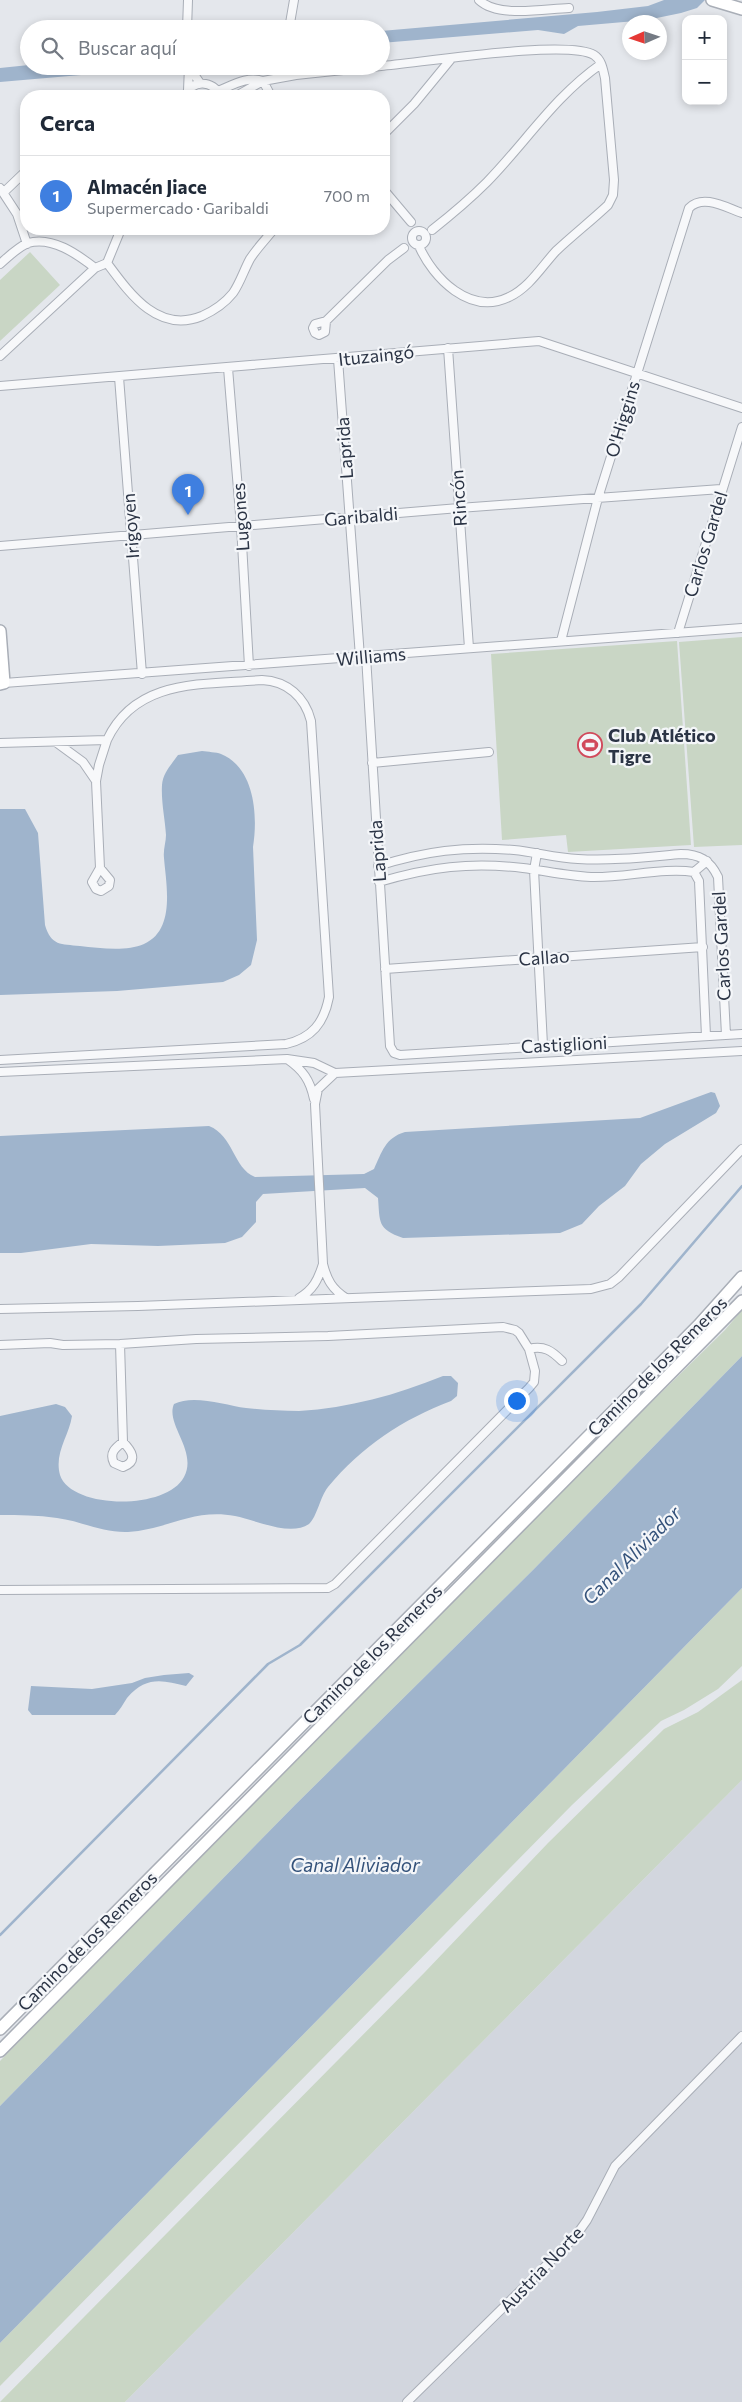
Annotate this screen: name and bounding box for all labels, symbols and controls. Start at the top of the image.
north arrow [622,15,667,60]
map controls [682,15,727,105]
button: + [682,15,727,60]
search box [20,20,390,75]
icon: search [38,34,66,62]
text: Buscar aquí [78,36,177,59]
button: − [682,60,727,105]
text: Cerca [40,110,95,135]
text: Almacén Jiace [87,175,207,198]
text: 1 [52,186,60,205]
text: 700 m [324,186,370,205]
text: Supermercado · Garibaldi [87,198,269,217]
street label: Ituzaingó [337,340,415,370]
street label: O'Higgins [600,378,644,460]
street label: Laprida [331,416,357,480]
street label: Rincón [445,469,471,527]
pin: 1 [172,474,204,515]
street label: Lugones [227,482,253,552]
street label: Carlos Gardel [678,488,732,600]
street label: Irigoyen [117,492,143,560]
street label: Garibaldi [323,502,399,530]
street label: Williams [335,642,407,670]
place label: Club Atlético Tigre [608,724,716,767]
sports icon: Club Atlético Tigre [577,732,603,758]
street label: Laprida [364,819,390,883]
street label: Carlos Gardel [707,891,735,1001]
street label: Callao [518,944,570,970]
street label: Castiglioni [520,1031,608,1057]
street label: Camino de los Remeros [583,1292,731,1440]
your location [504,1388,530,1414]
water label: Canal Aliviador [577,1500,686,1609]
street label: Camino de los Remeros [298,1580,446,1728]
water label: Canal Aliviador [290,1853,421,1876]
street label: Camino de los Remeros [13,1867,161,2015]
street label: Austria Norte [495,2222,587,2316]

